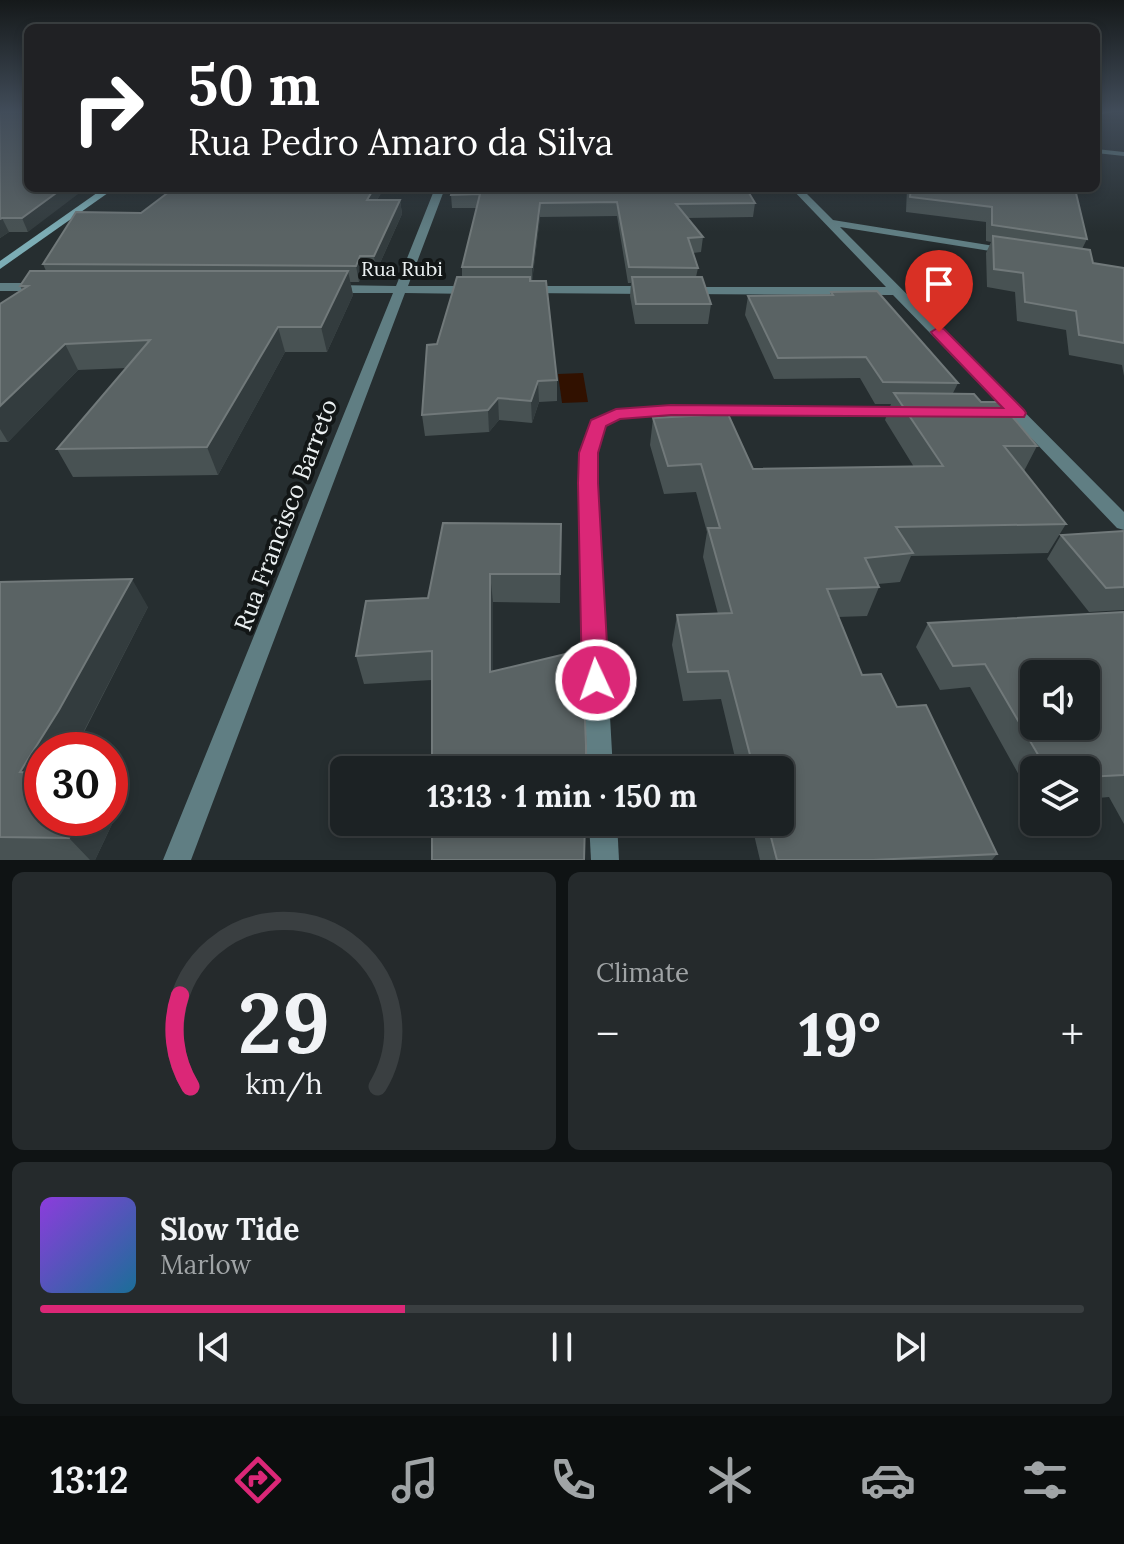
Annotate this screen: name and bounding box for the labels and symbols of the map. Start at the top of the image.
pin [905,250,973,332]
street label: Rua Rubi [361,256,443,281]
street label: Rua Francisco Barreto [227,394,344,635]
position arrow [554,638,638,722]
speed limit sign: 30 [24,732,128,836]

